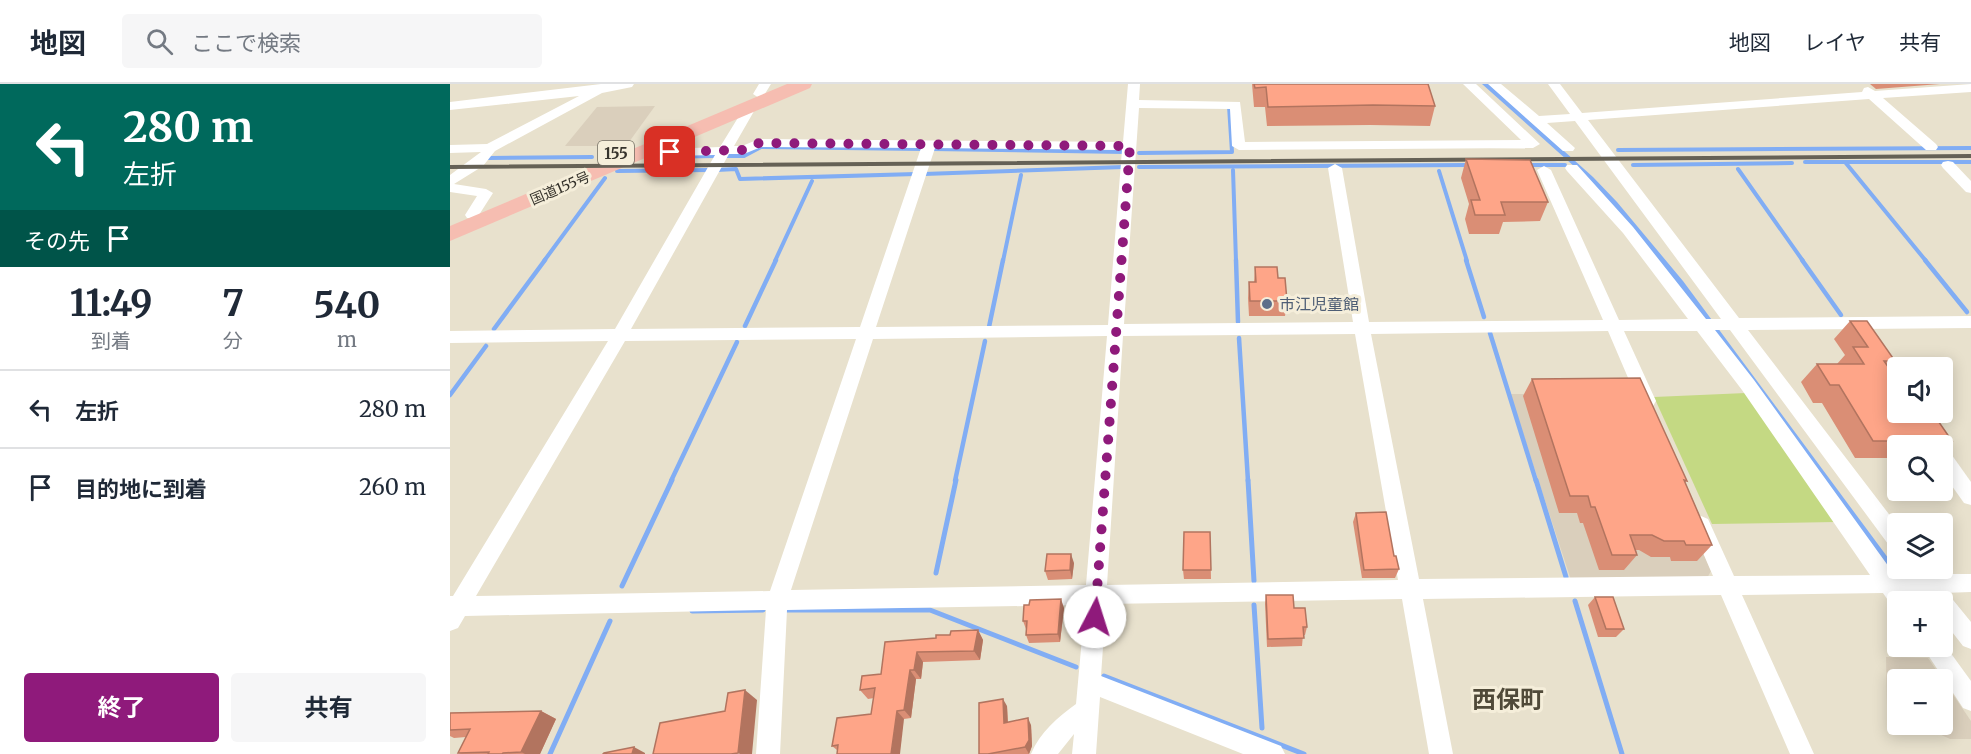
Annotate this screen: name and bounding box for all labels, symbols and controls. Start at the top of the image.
search box [122,14,542,68]
text: 地図 [30,25,86,61]
icon: search [143,25,176,58]
text: ここで検索 [191,29,301,57]
text: 地図 [1729,29,1771,56]
text: レイヤ [1804,29,1866,56]
text: 共有 [1899,29,1941,56]
text: 280 m [123,101,253,153]
icon: left [24,108,102,186]
pin [644,126,695,177]
icon: arrive [653,135,686,168]
road number: 155 [598,141,634,165]
text: 左折 [123,157,177,191]
street label: 国道155号 [527,167,593,209]
icon: arrive [102,222,135,255]
text: その先 [24,227,90,255]
text: 11:49 [70,281,152,326]
text: 7 [222,281,244,326]
text: 540 [313,283,380,328]
place label: 市江児童館 [1279,294,1359,314]
marker: 市江児童館 [1260,297,1274,311]
text: m [337,327,357,352]
text: 到着 [91,328,131,353]
text: 分 [223,328,243,353]
map controls [1887,357,1953,735]
button: sound [1887,357,1953,423]
icon: left [24,393,57,426]
text: 280 m [359,395,426,423]
text: 左折 [75,397,119,425]
button: search [1887,435,1953,501]
icon: arrive [24,471,57,504]
text: 260 m [359,473,426,501]
text: 目的地に到着 [75,475,207,503]
button: layers [1887,513,1953,579]
position arrow [1063,585,1127,649]
button: + [1887,591,1953,657]
button: − [1887,669,1953,735]
button: 終了 [24,673,219,742]
button: 共有 [231,673,426,742]
district label: 西保町 [1472,684,1544,715]

